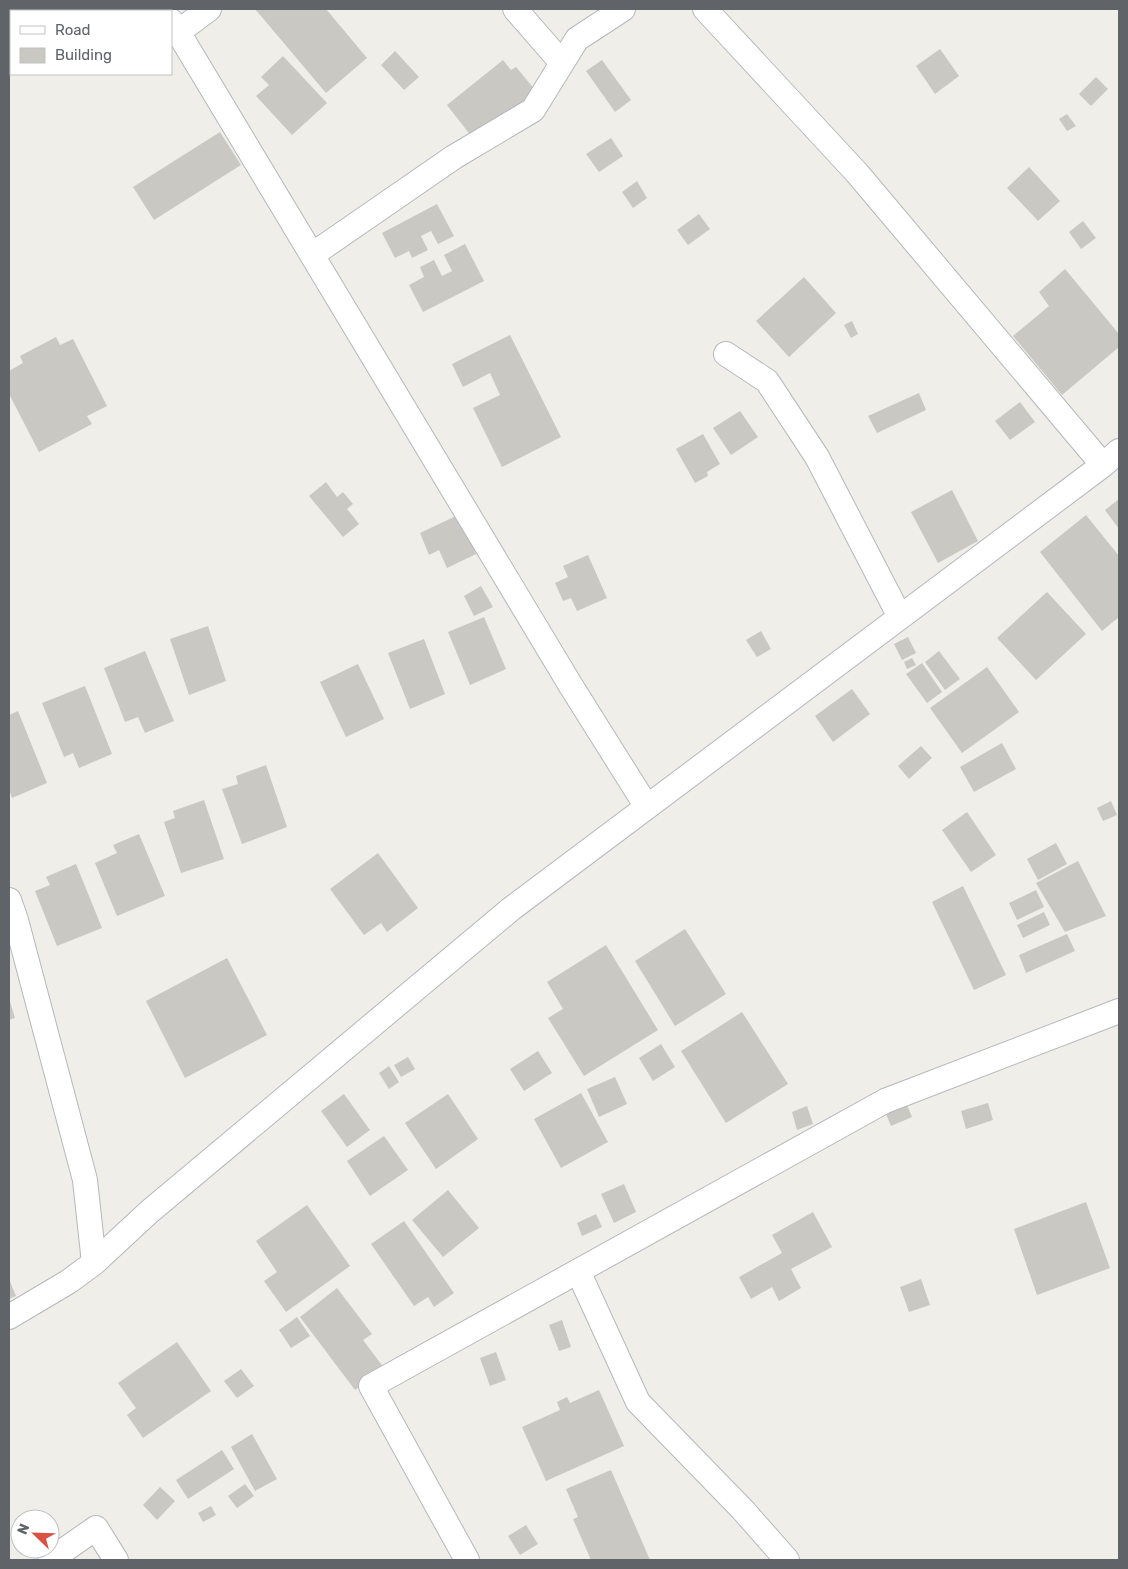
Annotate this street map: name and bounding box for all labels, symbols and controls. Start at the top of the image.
legend [10,10,172,75]
text: Road [55,21,91,39]
text: Building [55,46,112,64]
north arrow [10,1509,60,1559]
text: N [14,1521,33,1537]

